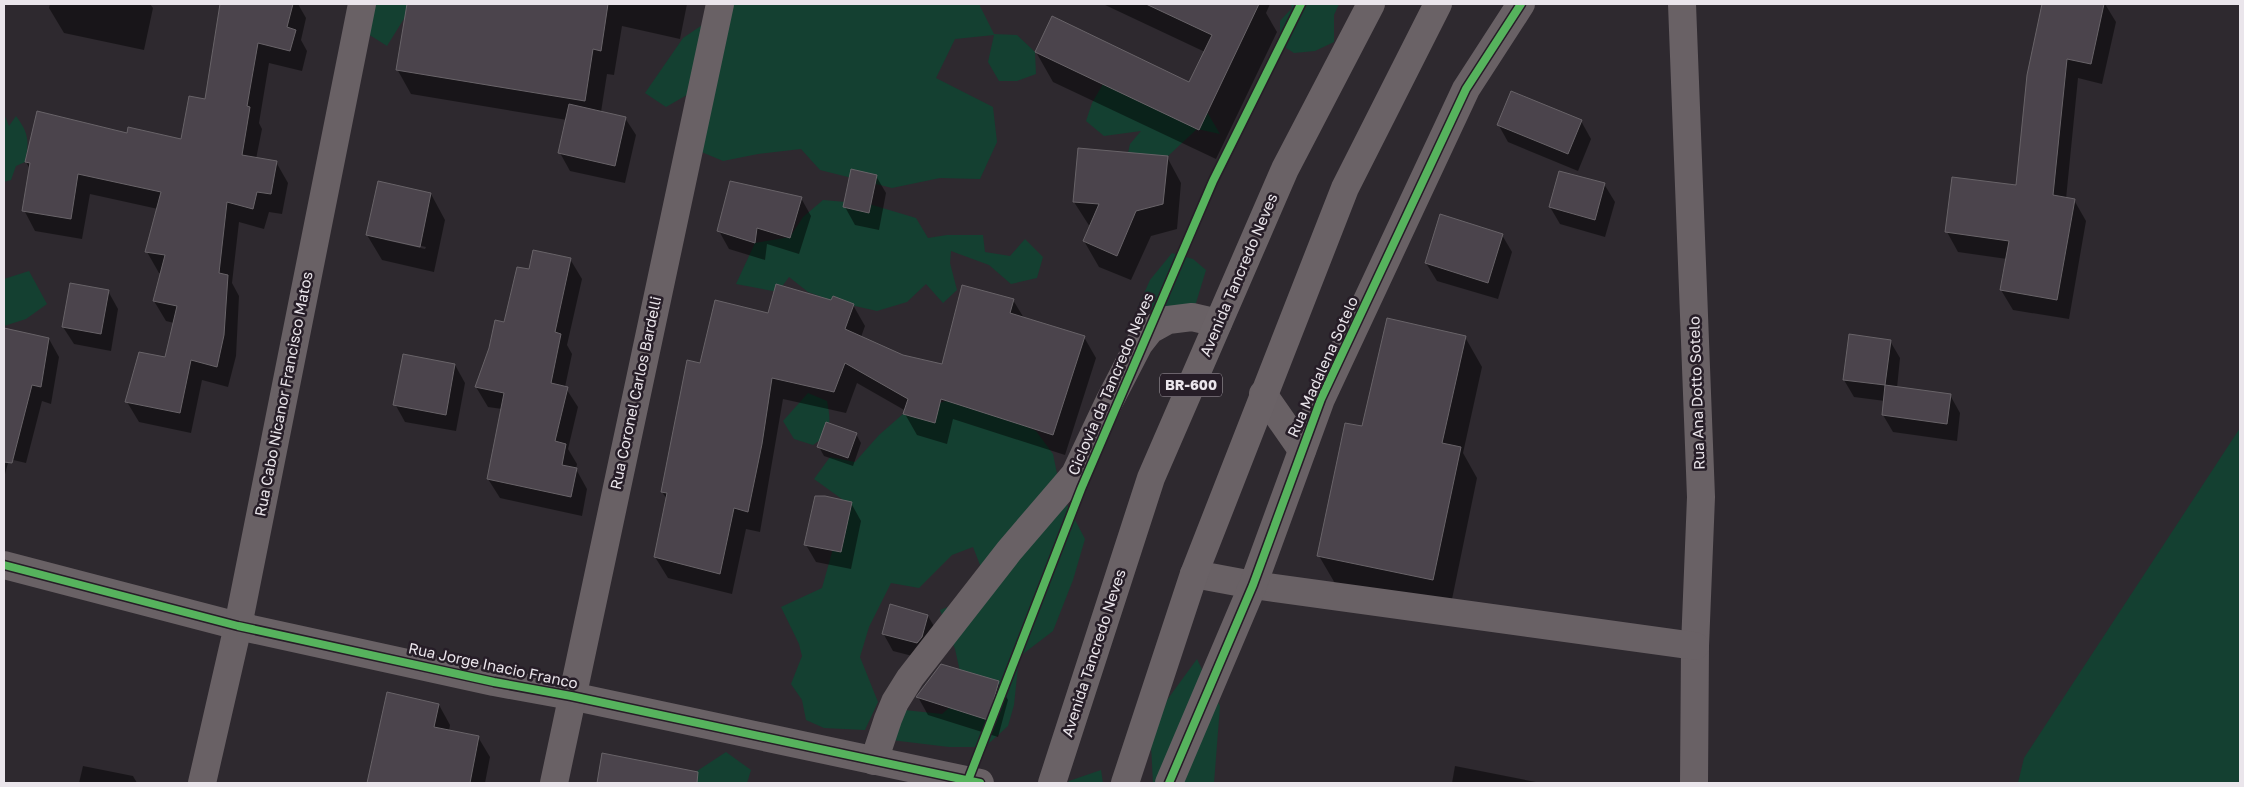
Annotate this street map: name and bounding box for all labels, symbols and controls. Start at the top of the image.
street label: Avenida Tancredo Neves [1196,190,1281,359]
street label: Rua Cabo Nicanor Francisco Matos [250,270,316,518]
street label: Ciclovia da Tancredo Neves [1063,290,1157,478]
street label: Rua Madalena Sotelo [1283,293,1361,440]
street label: Rua Coronel Carlos Bardelli [606,294,664,491]
street label: Rua Ana Dotto Sotelo [1684,316,1708,470]
road number: BR-600 [1160,374,1222,396]
street label: Avenida Tancredo Neves [1057,566,1129,739]
street label: Rua Jorge Inacio Franco [407,638,580,692]

